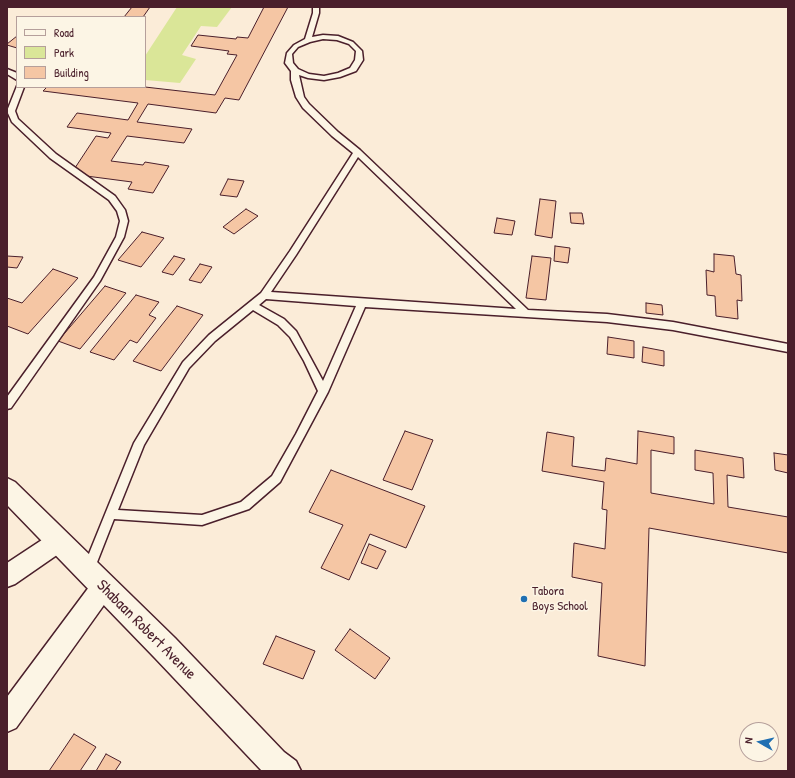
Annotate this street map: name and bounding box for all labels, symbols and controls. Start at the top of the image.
legend [16,16,146,88]
text: Road [54,24,74,41]
text: Park [54,44,74,61]
text: Building [54,64,89,81]
street label: Shabaan Robert Avenue [92,576,200,684]
place label: Tabora Boys School [532,584,588,615]
marker: Tabora Boys School [519,594,529,604]
north arrow [739,722,779,762]
text: N [741,737,755,744]

